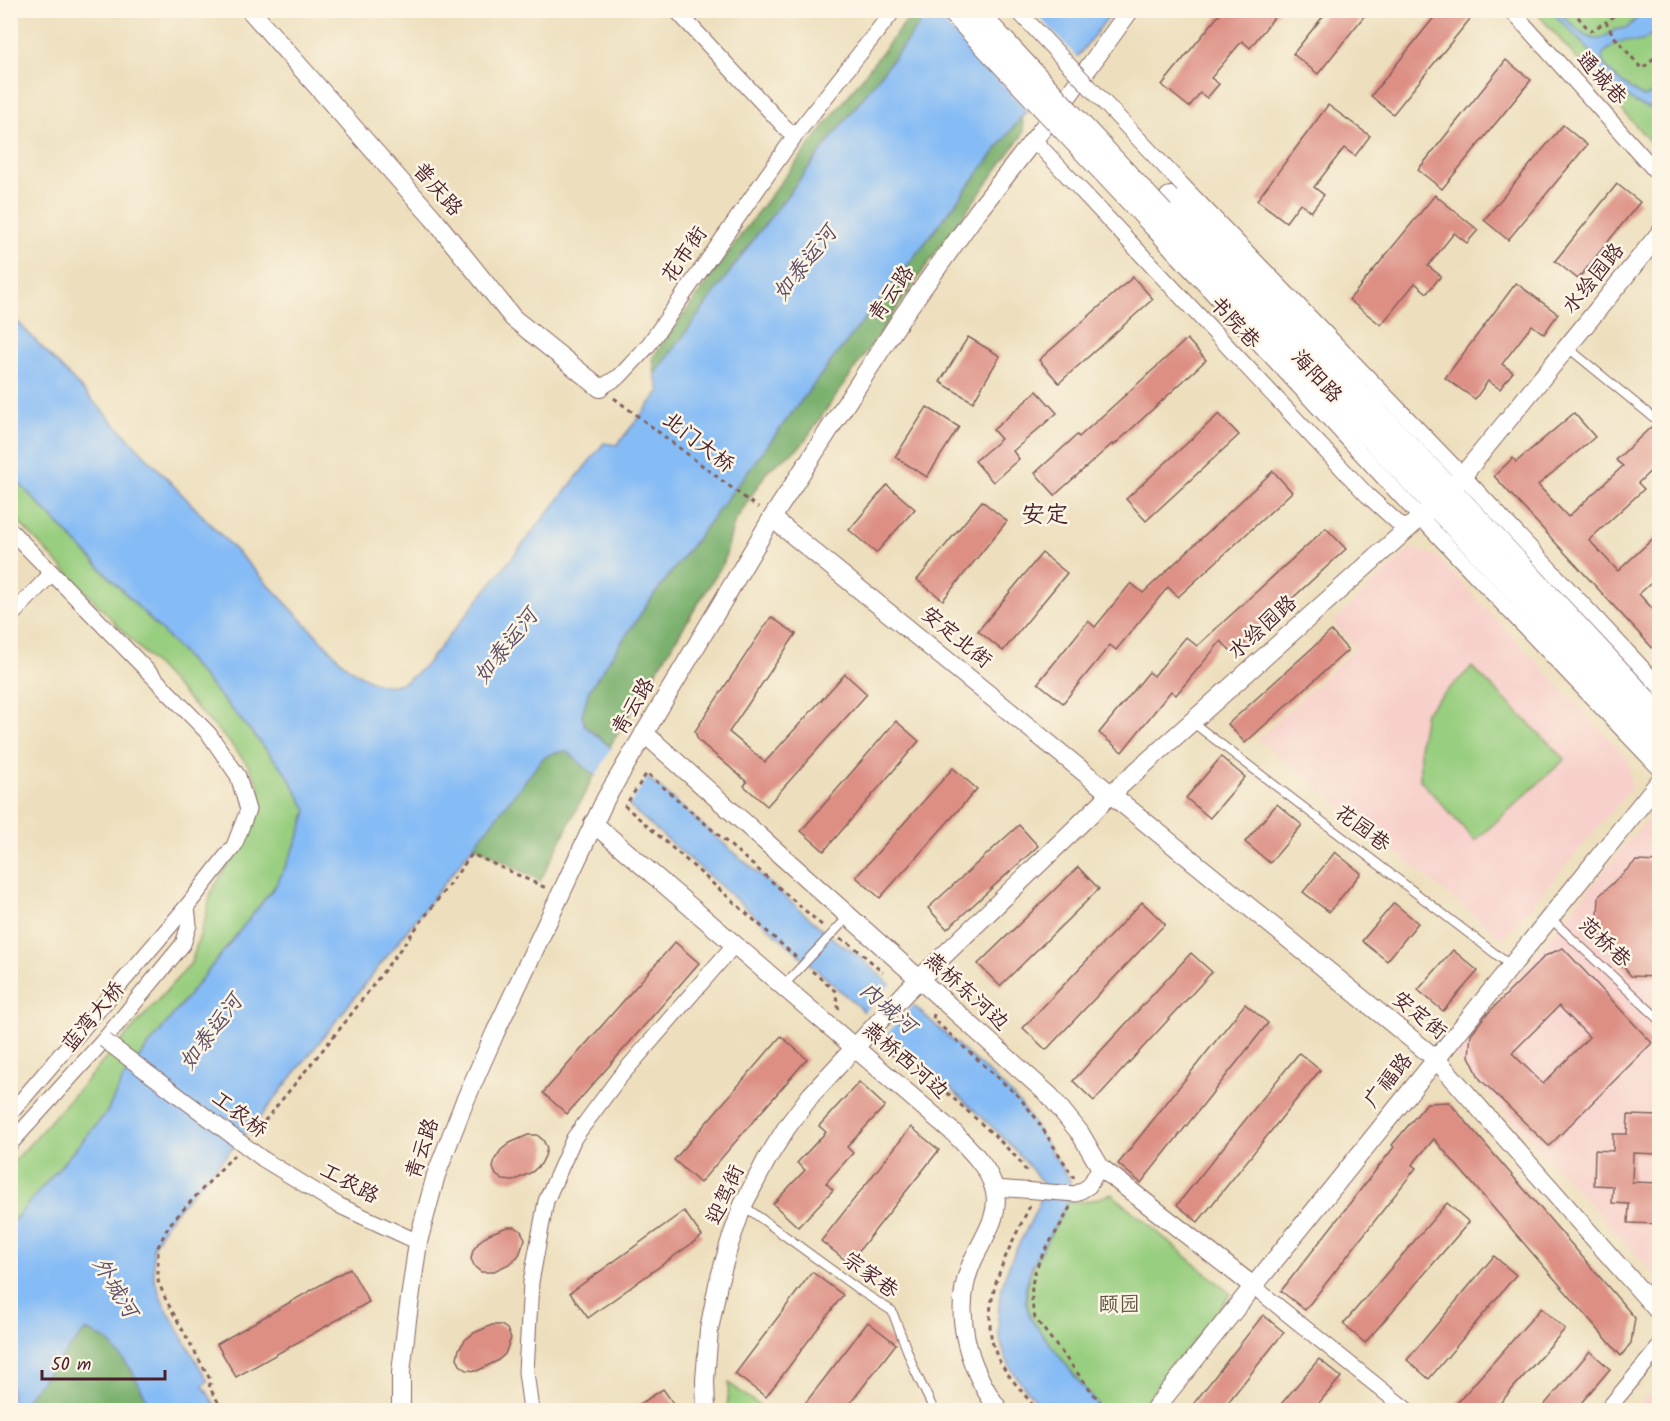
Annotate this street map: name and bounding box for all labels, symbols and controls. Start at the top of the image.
street label: 通城巷 [1568,45,1634,113]
street label: 普庆路 [404,155,470,225]
water label: 如泰运河 [765,216,849,309]
street label: 花市街 [653,220,717,290]
street label: 水绘园路 [1555,236,1633,322]
street label: 青云路 [860,259,924,329]
street label: 书院巷 [1200,289,1268,357]
street label: 海阳路 [1282,343,1350,411]
street label: 北门大桥 [655,404,741,482]
district label: 安定 [1021,496,1069,535]
street label: 水绘园路 [1221,588,1305,668]
water label: 如泰运河 [466,599,550,692]
street label: 安定北街 [913,599,999,677]
street label: 青云路 [604,672,664,742]
street label: 花园巷 [1327,797,1397,861]
street label: 范桥巷 [1570,909,1638,977]
street label: 燕桥东河边 [916,945,1016,1039]
street label: 蓝湾大桥 [54,974,134,1060]
water label: 内城河 [851,974,926,1046]
street label: 安定街 [1384,983,1454,1049]
water label: 如泰运河 [172,985,254,1079]
street label: 燕桥西河边 [855,1014,955,1108]
street label: 广福路 [1356,1046,1422,1116]
street label: 工农桥 [204,1083,274,1147]
street label: 青云路 [397,1114,449,1184]
street label: 工农路 [313,1155,385,1213]
street label: 迎驾街 [698,1160,754,1230]
street label: 宗家巷 [835,1244,905,1308]
water label: 外城河 [82,1251,148,1328]
park label: 颐园 [1098,1289,1140,1322]
scale bar [42,1343,165,1381]
text: 50 m [51,1351,91,1380]

